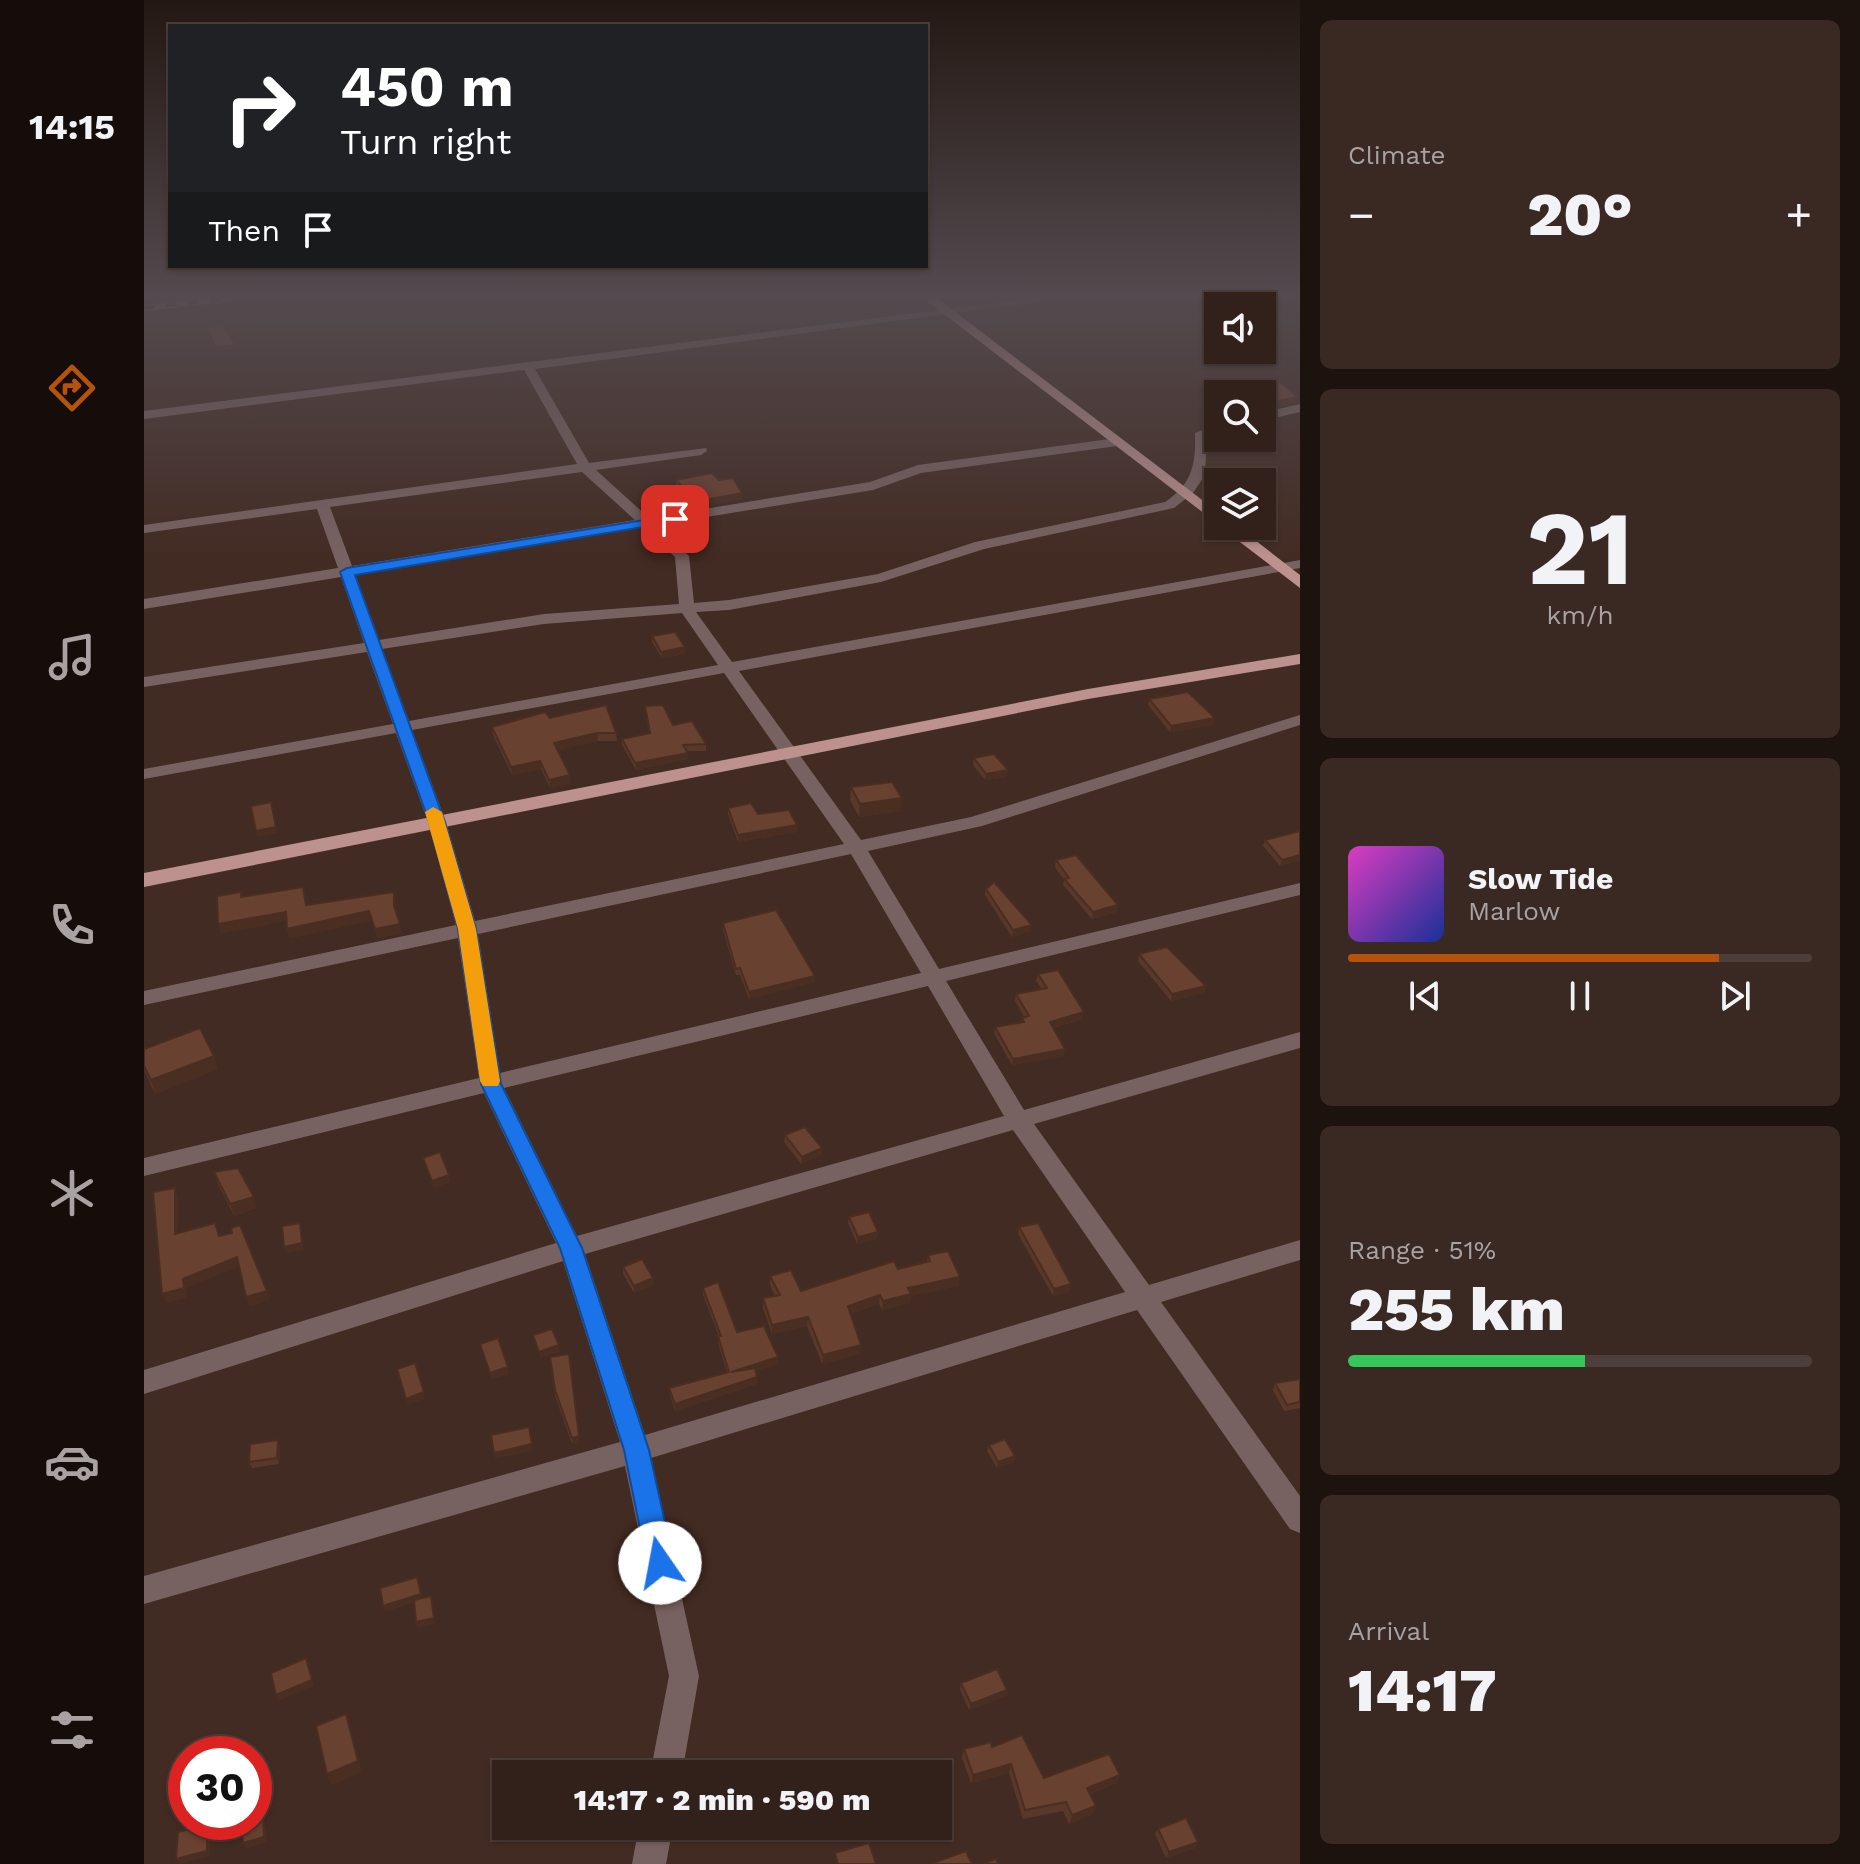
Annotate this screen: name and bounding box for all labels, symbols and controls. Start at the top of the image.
text: 450 m [340,54,514,120]
icon: right [208,56,312,160]
text: 14:15 [29,106,115,148]
text: Turn right [340,121,511,163]
text: Climate [1348,140,1446,170]
text: 20° [1527,179,1633,250]
text: − [1348,189,1375,241]
text: + [1785,189,1812,241]
icon: arrive [296,208,340,252]
text: Then [208,213,280,248]
map controls [1204,292,1276,540]
button: sound [1204,292,1276,364]
icon: directions [44,360,100,416]
button: search [1204,380,1276,452]
button: layers [1204,468,1276,540]
pin [641,485,709,553]
text: 21 [1527,487,1633,609]
icon: arrive [653,497,697,541]
text: km/h [1547,600,1613,630]
icon: music [44,629,100,685]
text: Slow Tide [1468,861,1613,896]
text: Marlow [1468,896,1560,926]
icon: phone [44,897,100,953]
icon: previous [1403,974,1447,1018]
icon: pause [1558,974,1602,1018]
icon: next [1713,974,1757,1018]
icon: climate [44,1165,100,1221]
text: Range · 51% [1348,1235,1496,1265]
text: 255 km [1348,1274,1565,1345]
icon: car [44,1434,100,1490]
position arrow [618,1521,702,1605]
text: Arrival [1348,1616,1429,1646]
text: 14:17 [1348,1655,1497,1726]
icon: filters [44,1702,100,1758]
speed limit sign: 30 [168,1736,272,1840]
text: 14:17 · 2 min · 590 m [574,1782,870,1817]

